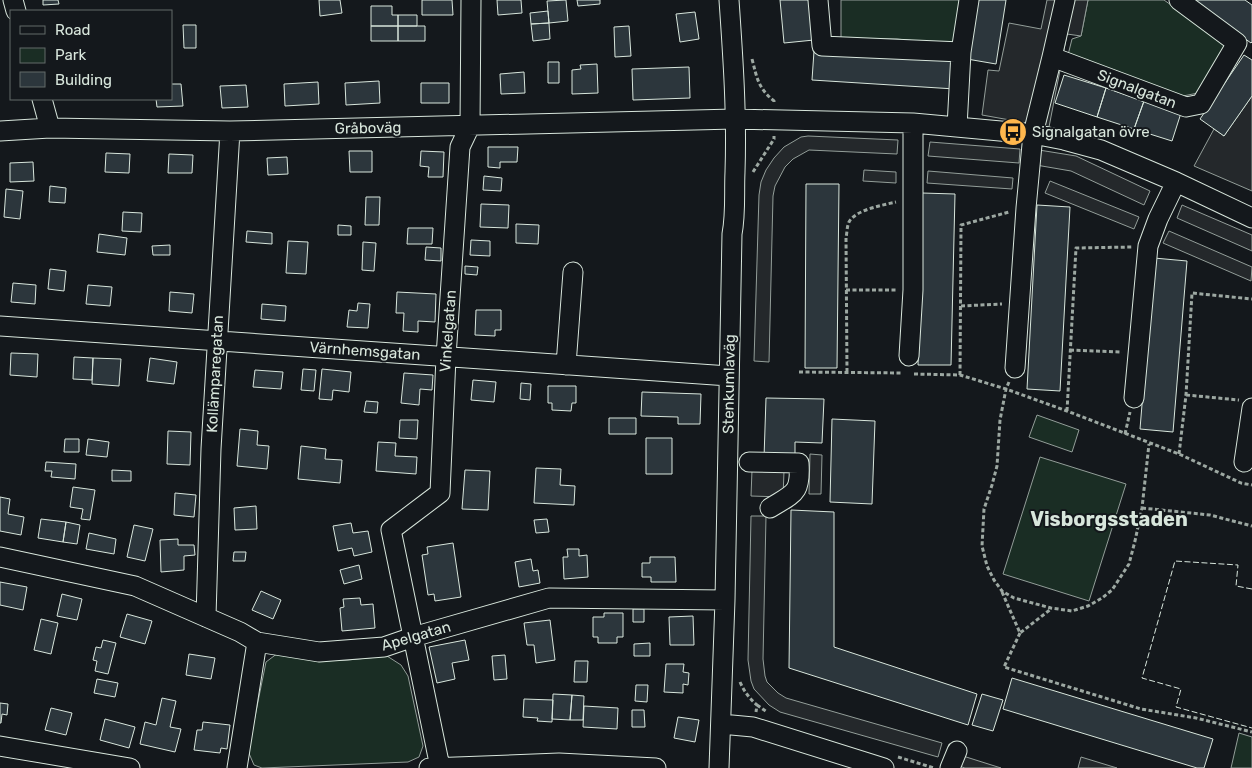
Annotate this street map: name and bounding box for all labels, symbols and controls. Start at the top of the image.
legend [10,10,172,100]
text: Road [55,21,91,39]
text: Park [55,46,86,64]
street label: Signalgatan [1095,66,1179,112]
text: Building [55,71,112,89]
bus stop icon: Signalgatan övre [998,117,1028,147]
street label: Gråboväg [335,118,401,138]
place label: Signalgatan övre [1032,123,1150,141]
street label: Vinkelgatan [436,289,460,373]
street label: Kollämparegatan [203,315,227,433]
street label: Stenkumlaväg [719,334,739,434]
street label: Värnhemsgatan [309,338,421,364]
district label: Visborgsstaden [1030,507,1188,531]
street label: Apelgatan [379,618,453,654]

